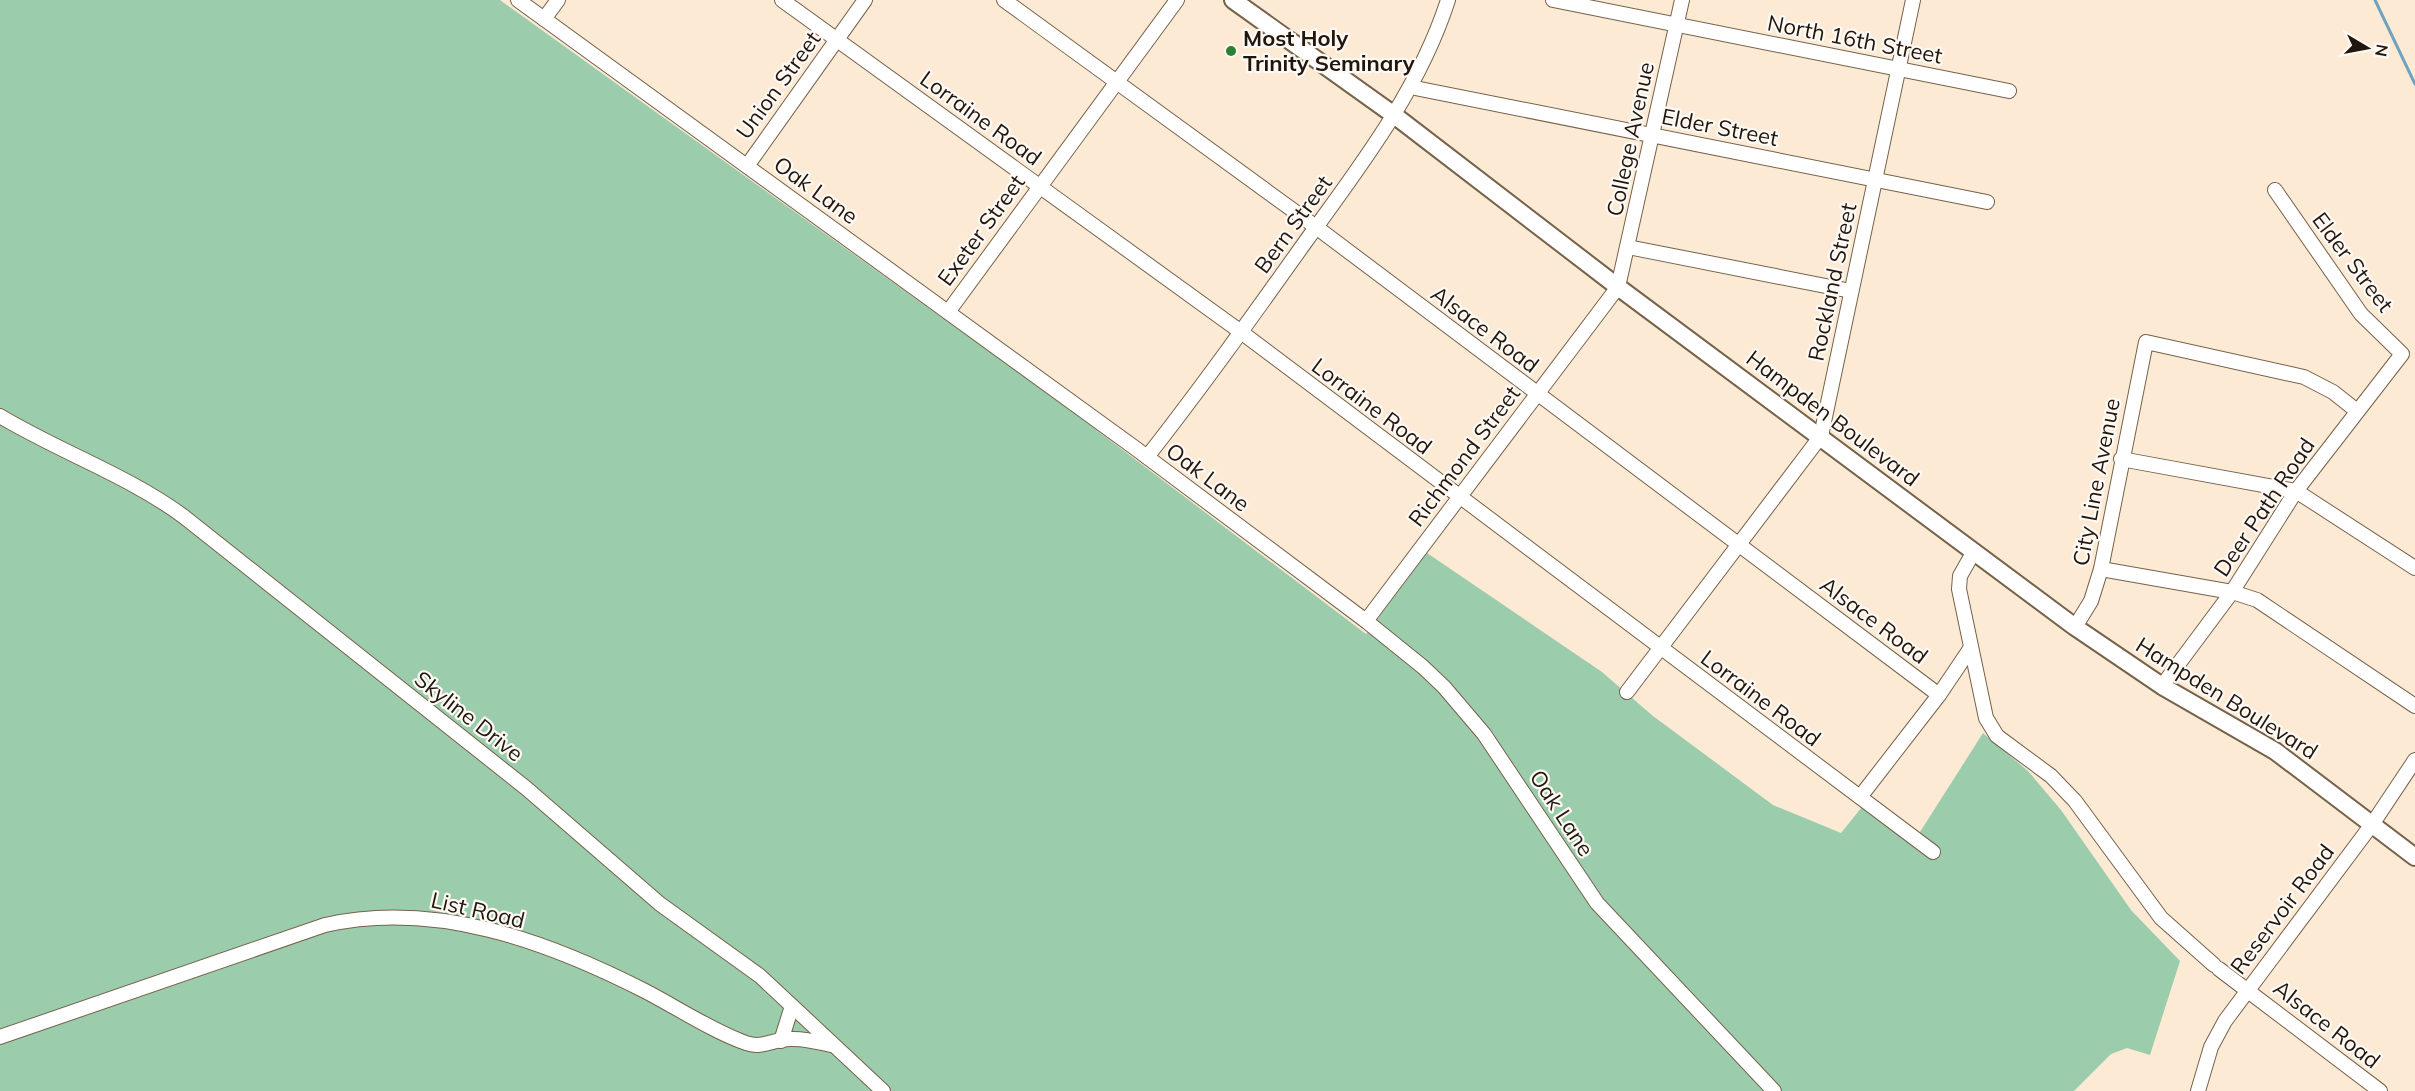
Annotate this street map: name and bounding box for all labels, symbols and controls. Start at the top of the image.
street label: North 16th Street [1765,8,1945,70]
north arrow [2337,18,2397,78]
place label: Most Holy Trinity Seminary [1243,24,1415,77]
street label: Union Street [730,25,827,144]
text: N [2371,43,2393,58]
marker: Most Holy Trinity Seminary [1224,44,1238,58]
street label: College Avenue [1600,59,1660,219]
street label: Lorraine Road [915,65,1047,171]
street label: Elder Street [1659,102,1781,152]
street label: Oak Lane [768,150,864,230]
street label: Exeter Street [931,169,1031,291]
street label: Bern Street [1248,169,1338,279]
street label: Rockland Street [1802,200,1862,364]
street label: Elder Street [2306,206,2400,318]
street label: Alsace Road [1426,279,1544,379]
street label: Hampden Boulevard [1741,344,1925,492]
street label: Lorraine Road [1306,352,1438,460]
street label: Richmond Street [1402,380,1526,532]
street label: City Line Avenue [2066,396,2126,568]
street label: Deer Path Road [2207,432,2321,582]
street label: Oak Lane [1161,437,1255,517]
street label: Alsace Road [1815,570,1933,670]
street label: Hampden Boulevard [2131,631,2323,765]
street label: Lorraine Road [1695,644,1827,752]
street label: Skyline Drive [409,665,529,767]
street label: Oak Lane [1524,765,1600,861]
street label: Reservoir Road [2224,838,2340,980]
street label: List Road [428,886,528,934]
street label: Alsace Road [2268,974,2386,1074]

